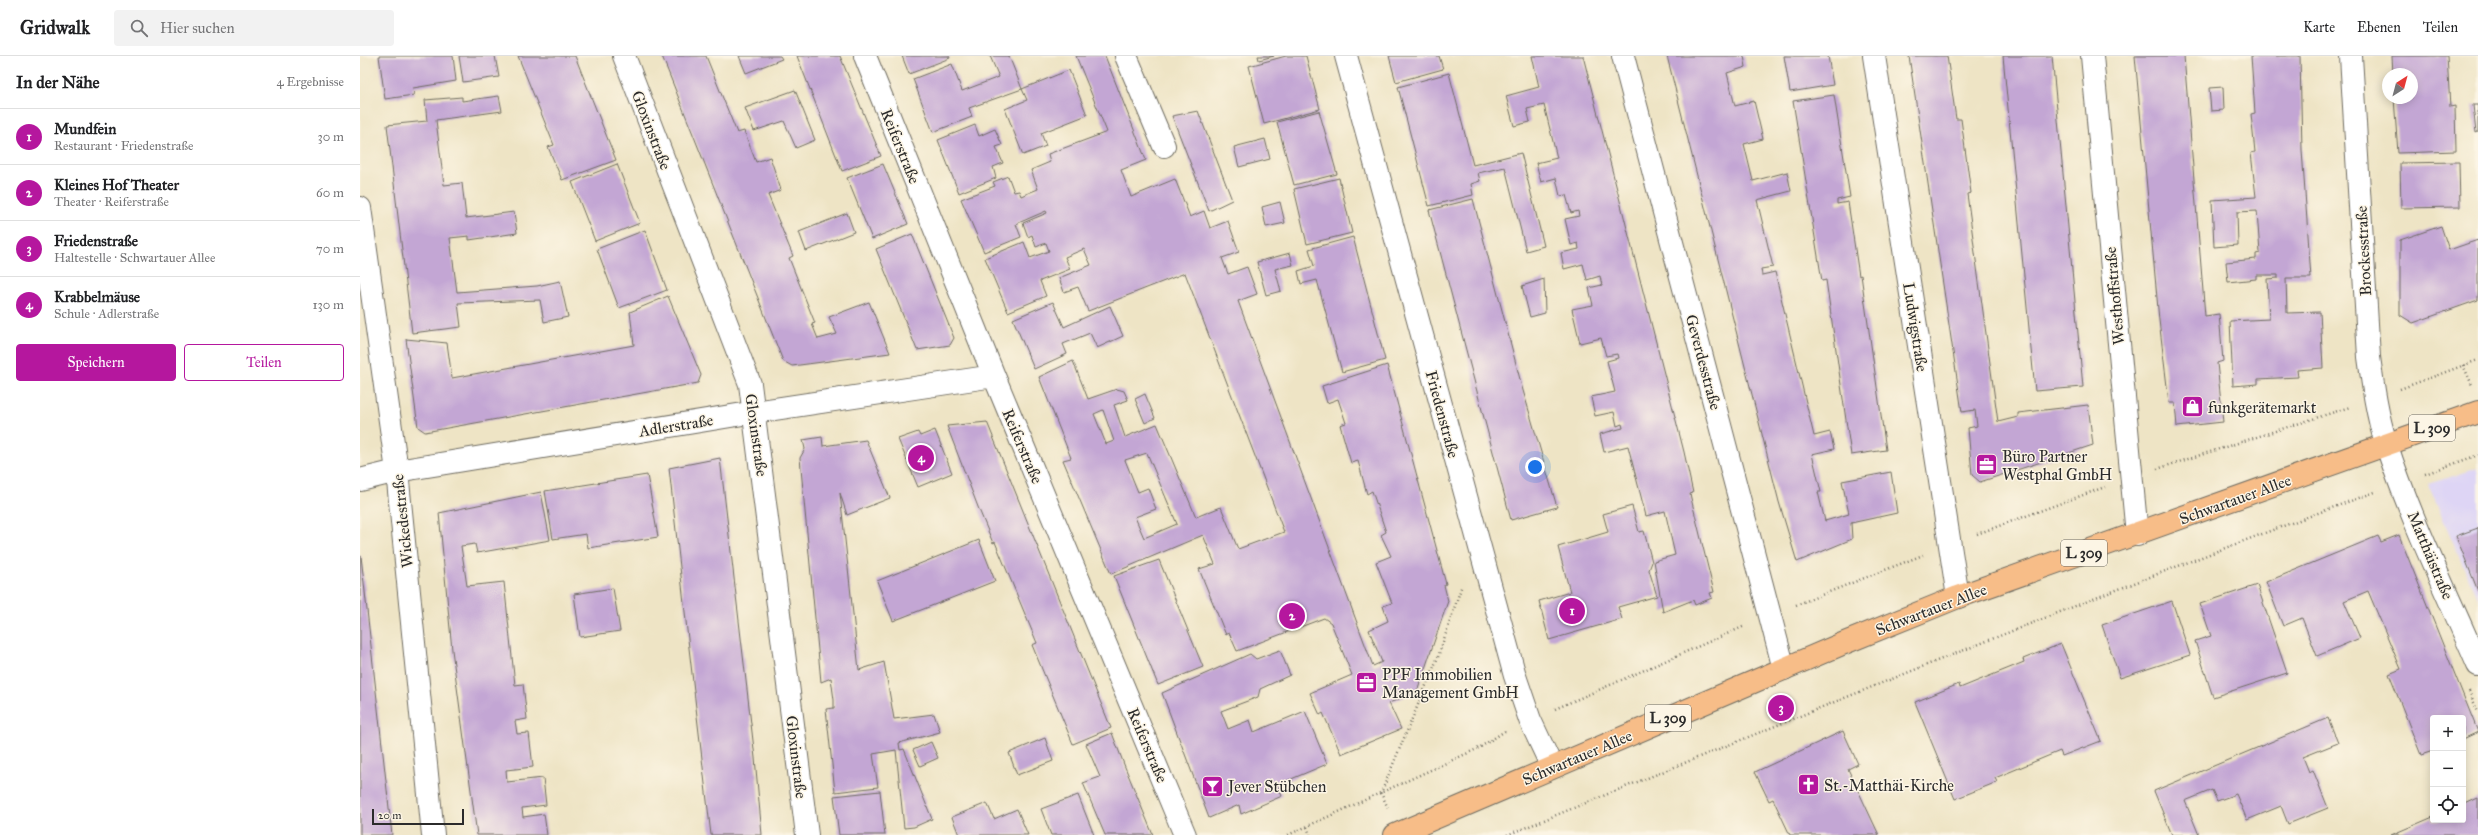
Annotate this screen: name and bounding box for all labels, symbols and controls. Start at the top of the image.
search box [114,10,394,46]
text: Gridwalk [20,16,90,39]
icon: search [128,17,150,39]
text: Hier suchen [160,19,235,37]
text: Karte [2303,19,2335,36]
text: Ebenen [2357,19,2401,36]
text: Teilen [2423,19,2458,36]
north arrow [2382,68,2418,104]
text: In der Nähe [16,72,100,93]
text: 4 Ergebnisse [277,74,344,90]
street label: Gloxinstraße [628,88,675,173]
street label: Reiferstraße [877,106,924,187]
text: Mundfein [54,120,116,138]
text: 1 [26,129,32,145]
text: 30 m [318,129,344,145]
text: Restaurant · Friedenstraße [54,138,193,154]
text: Kleines Hof Theater [54,176,179,194]
text: 2 [26,185,32,201]
text: 60 m [316,185,344,201]
text: Theater · Reiferstraße [54,194,169,210]
street label: Brockesstraße [2352,205,2375,297]
text: Friedenstraße [54,232,138,250]
text: 3 [26,241,32,257]
text: 70 m [316,241,344,257]
street label: Westhoffstraße [2101,246,2128,346]
text: Haltestelle · Schwartauer Allee [54,250,215,266]
street label: Ludwigstraße [1898,281,1932,373]
text: Krabbelmäuse [54,288,140,306]
text: 4 [25,297,33,313]
text: 130 m [312,297,344,313]
text: Schule · Adlerstraße [54,306,159,322]
street label: Geverdesstraße [1682,312,1725,412]
button: Speichern [16,344,176,381]
button: Teilen [184,344,344,381]
street label: Friedenstraße [1422,368,1463,460]
street label: Gloxinstraße [741,392,772,478]
shop icon: funkgerätemarkt [2179,394,2205,420]
place label: funkgerätemarkt [2208,398,2317,418]
street label: Reiferstraße [998,406,1047,487]
street label: Adlerstraße [637,410,715,441]
road number: L 309 [2409,415,2455,441]
pin: 4 [908,443,934,473]
place label: Büro Partner Westphal GmbH [2002,447,2113,484]
office icon: Büro Partner Westphal GmbH [1973,452,1999,478]
your location [1525,457,1545,477]
street label: Schwartauer Allee [2177,470,2294,529]
street label: Wickedestraße [388,473,417,569]
street label: Matthäistraße [2403,508,2458,602]
road number: L 309 [2061,540,2107,566]
street label: Schwartauer Allee [1873,579,1990,639]
pin: 1 [1559,596,1585,626]
pin: 2 [1279,601,1305,631]
place label: PPF Immobilien Management GmbH [1382,665,1519,703]
office icon: PPF Immobilien Management GmbH [1354,670,1380,696]
pin: 3 [1768,693,1794,723]
street label: Reiferstraße [1123,705,1172,786]
road number: L 309 [1645,705,1691,731]
street label: Gloxinstraße [782,715,811,800]
map controls [2430,715,2466,823]
button: + [2430,715,2466,751]
street label: Schwartauer Allee [1519,726,1635,789]
button: − [2430,751,2466,787]
church icon: St.-Matthäi-Kirche [1796,772,1822,798]
bar icon: Jever Stübchen [1199,773,1225,799]
place label: St.-Matthäi-Kirche [1824,776,1954,795]
place label: Jever Stübchen [1226,777,1327,797]
button: locate [2430,787,2466,823]
scale bar [372,807,464,826]
text: 20 m [378,809,401,822]

